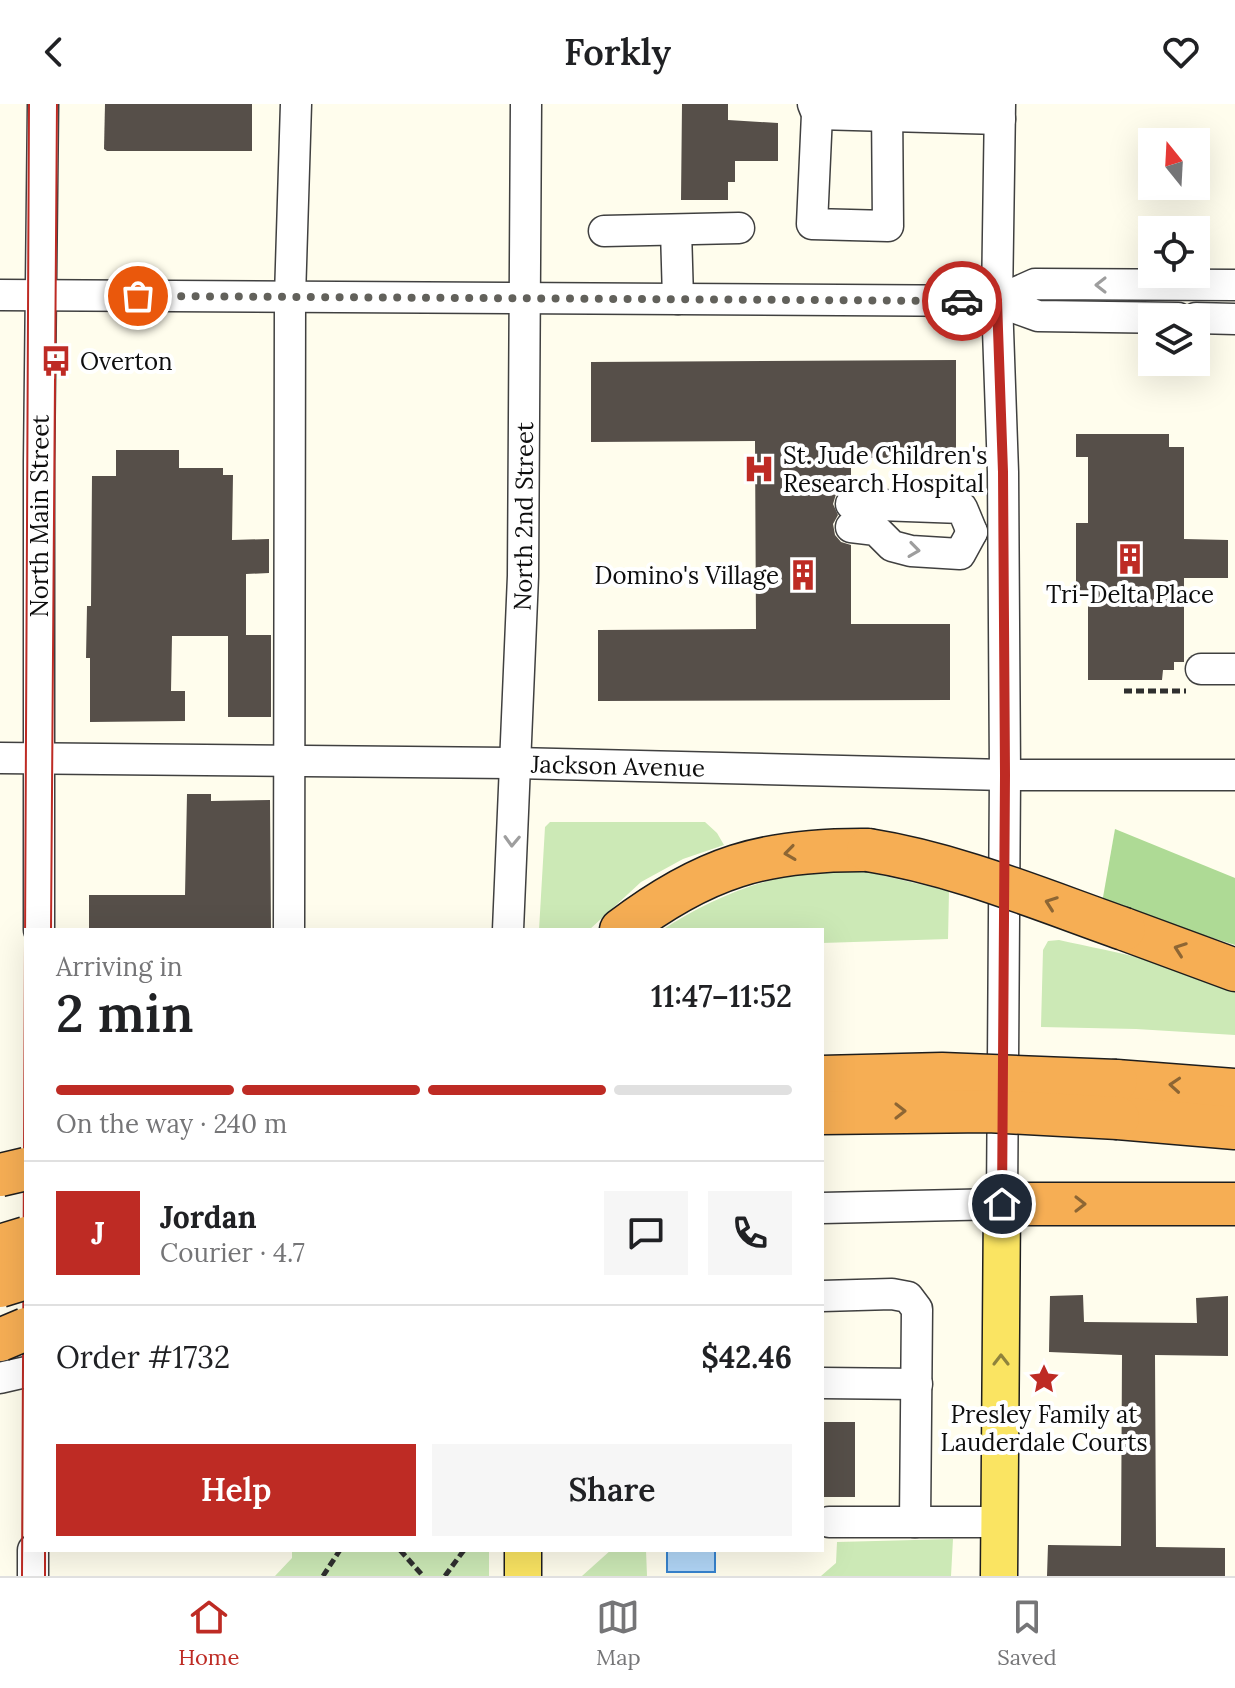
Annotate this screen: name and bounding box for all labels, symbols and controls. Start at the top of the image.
text: Forkly [564,29,671,75]
icon: back [32,30,76,74]
icon: heart [1159,30,1203,74]
north arrow [1138,128,1210,200]
map controls [1138,128,1210,376]
button: locate [1138,216,1210,288]
courier [922,261,1002,341]
pin [104,262,172,330]
icon: bag [116,274,160,318]
one-way arrow [1094,276,1107,294]
icon: car [940,279,984,323]
button: layers [1138,304,1210,376]
bus stop icon: Overton [39,344,73,378]
place label: Overton [80,346,173,377]
street label: North Main Street [24,414,55,617]
street label: North 2nd Street [506,421,539,611]
place label: St. Jude Children's Research Hospital [783,440,987,499]
hospital icon: St. Jude Children's Research Hospital [742,452,776,486]
one-way arrow [908,541,921,558]
building icon: Tri-Delta Place [1113,542,1147,576]
building icon: Domino's Village [786,558,820,592]
place label: Domino's Village [595,560,779,591]
place label: Tri-Delta Place [1046,579,1214,610]
street label: Jackson Avenue [529,748,705,783]
one-way arrow [503,835,520,848]
one-way arrow [783,844,797,861]
one-way arrow [1044,896,1058,912]
one-way arrow [1173,942,1187,959]
text: Arriving in [56,950,183,983]
text: 11:47–11:52 [651,977,792,1015]
text: 2 min [56,980,194,1046]
one-way arrow [1168,1077,1181,1094]
one-way arrow [894,1102,907,1120]
text: On the way · 240 m [56,1107,287,1140]
pin [968,1170,1036,1238]
icon: home [980,1182,1024,1226]
button: chat [604,1191,688,1275]
button: phone [708,1191,792,1275]
one-way arrow [1074,1195,1087,1213]
text: Jordan [160,1198,257,1236]
text: J [91,1214,105,1252]
text: Courier · 4.7 [160,1236,305,1269]
text: Order #1732 [56,1338,230,1376]
text: $42.46 [701,1338,792,1376]
one-way arrow [992,1353,1010,1366]
place icon: Presley Family at Lauderdale Courts [1027,1362,1061,1396]
place label: Presley Family at Lauderdale Courts [940,1399,1148,1458]
button: Help [56,1444,416,1536]
button: Share [432,1444,792,1536]
tab: Home [178,1595,239,1671]
tab: Map [596,1595,641,1671]
tab: Saved [997,1595,1057,1671]

